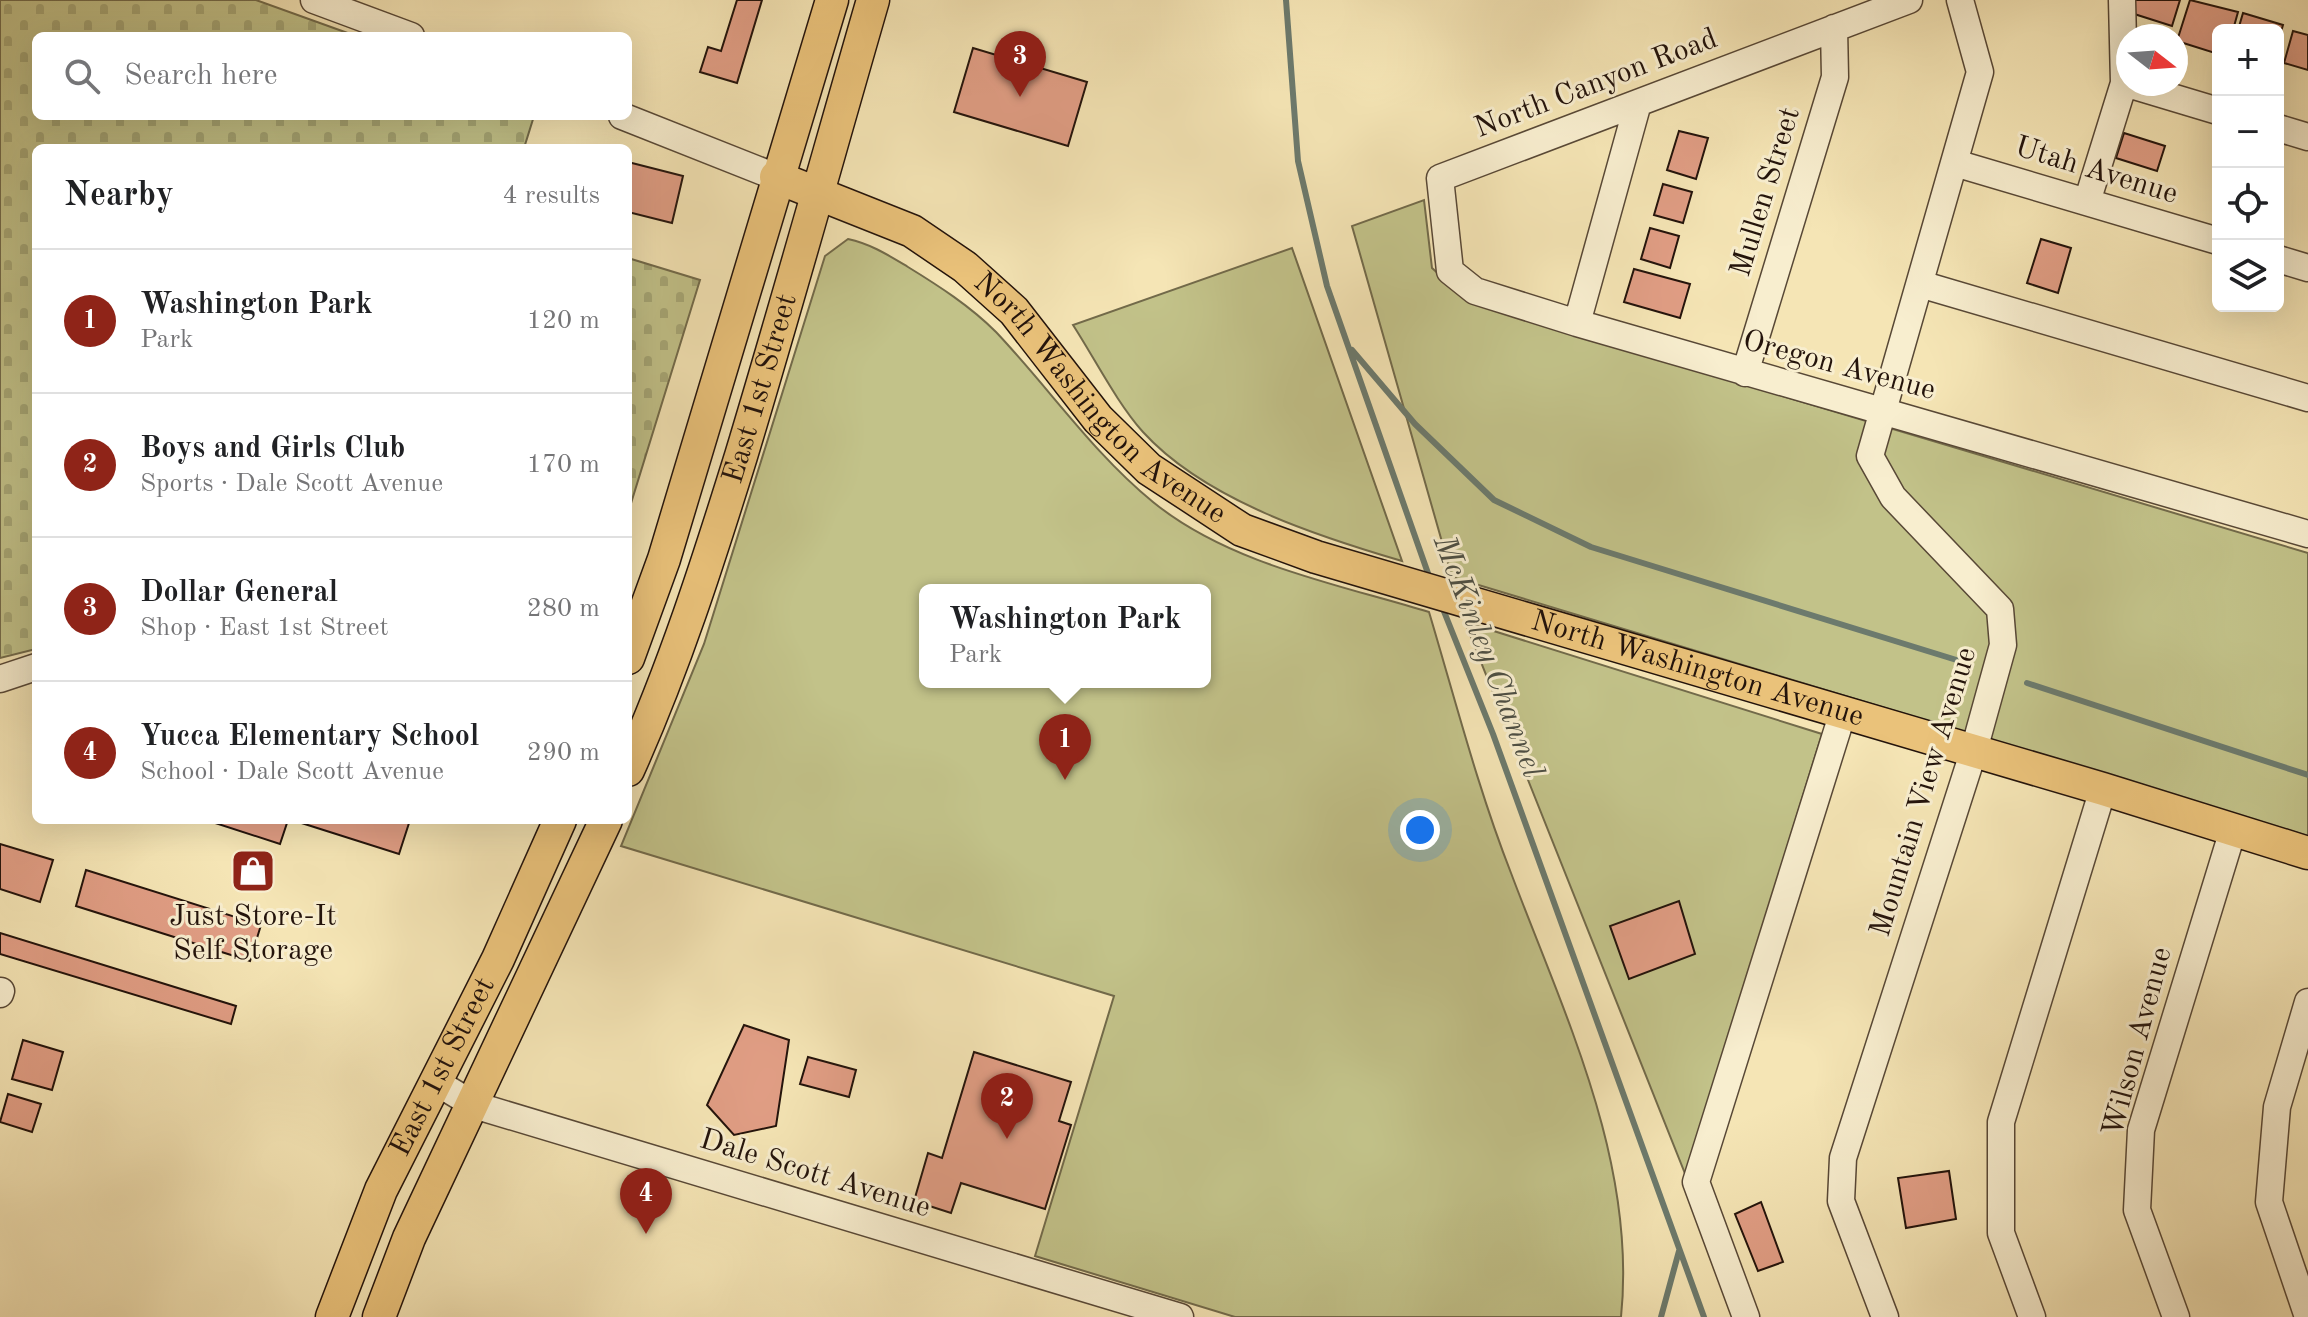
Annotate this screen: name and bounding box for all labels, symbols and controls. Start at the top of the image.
street label: North Canyon Road [1470,24,1722,144]
north arrow [2116,24,2188,96]
map controls [2212,24,2284,312]
button: + [2212,24,2284,96]
pin: 3 [994,31,1046,97]
search box [32,32,632,120]
icon: search [60,54,104,98]
text: Search here [124,61,278,91]
button: − [2212,96,2284,168]
street label: Mullen Street [1726,104,1806,280]
street label: Utah Avenue [2011,132,2181,210]
button: locate [2212,168,2284,240]
text: Nearby [64,179,174,213]
text: 4 results [502,183,600,209]
button: layers [2212,240,2284,312]
street label: North Washington Avenue [968,267,1231,530]
text: Washington Park [140,290,372,320]
street label: East 1st Street [718,290,803,487]
text: 1 [82,308,98,334]
text: 120 m [527,308,600,334]
street label: Oregon Avenue [1739,326,1939,406]
text: Park [140,327,194,353]
text: Boys and Girls Club [140,434,405,464]
text: 2 [82,452,98,478]
text: 170 m [527,452,600,478]
text: Sports · Dale Scott Avenue [140,471,443,497]
water label: McKinley Channel [1426,530,1548,783]
text: Dollar General [140,578,338,608]
popup [919,584,1211,688]
text: 3 [82,596,98,622]
text: 280 m [527,596,600,622]
text: Washington Park [949,605,1181,635]
street label: North Washington Avenue [1527,606,1867,733]
text: Shop · East 1st Street [140,615,389,641]
text: Park [949,642,1002,668]
street label: Mountain View Avenue [1866,644,1982,940]
pin: 1 [1039,714,1091,780]
text: Yucca Elementary School [140,722,479,752]
text: 4 [82,740,98,766]
text: 290 m [527,740,600,766]
text: School · Dale Scott Avenue [140,759,444,785]
your location [1400,810,1440,850]
shop icon: Just Store-It Self Storage [229,847,277,895]
place label: Just Store-It Self Storage [169,902,337,966]
street label: Wilson Avenue [2098,944,2178,1140]
street label: East 1st Street [386,973,501,1161]
pin: 2 [981,1073,1033,1139]
street label: Dale Scott Avenue [696,1125,934,1223]
pin: 4 [620,1168,672,1234]

